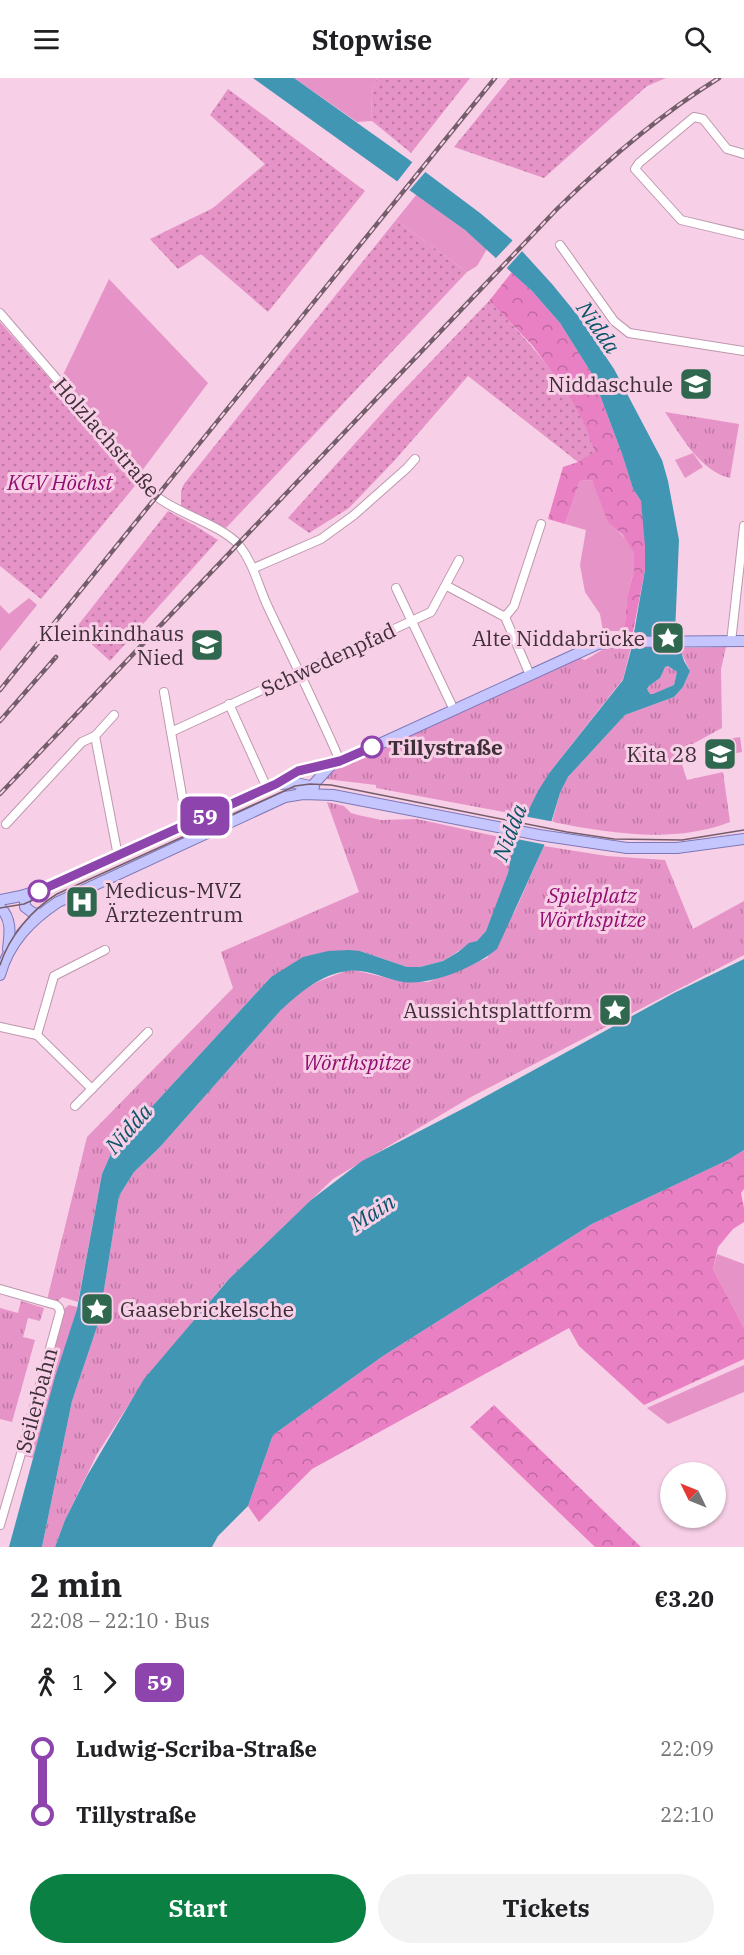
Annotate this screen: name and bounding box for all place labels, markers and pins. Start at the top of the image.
school or university icon: Niddaschule [678,366,714,402]
place label: Niddaschule [548,370,673,398]
place label: Kleinkindhaus Nied [39,619,184,671]
place icon: Alte Niddabrücke [650,620,686,656]
place label: Alte Niddabrücke [472,624,645,652]
school or university icon: Kleinkindhaus Nied [189,627,225,663]
place label: Tillystraße [388,733,503,761]
marker: Tillystraße [361,736,383,758]
school or university icon: Kita 28 [702,736,738,772]
place label: Kita 28 [627,740,697,768]
place label: Medicus-MVZ Ärztezentrum [105,876,243,928]
unlabelled marker [28,880,50,902]
hospital icon: Medicus-MVZ Ärztezentrum [64,884,100,920]
place icon: Aussichtsplattform [597,992,633,1028]
place label: Aussichtsplattform [403,996,592,1024]
place icon: Gaasebrickelsche [79,1291,115,1327]
place label: Gaasebrickelsche [120,1295,294,1323]

